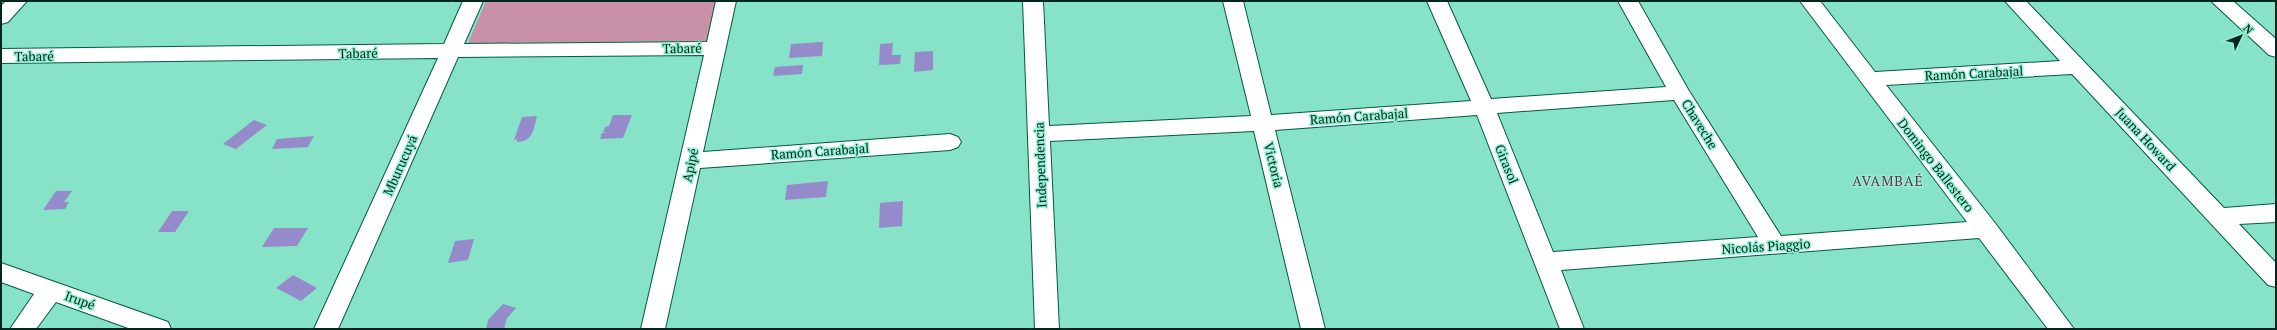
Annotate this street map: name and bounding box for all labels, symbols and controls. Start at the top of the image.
north arrow [2221,16,2261,56]
text: N [2240,21,2257,37]
street label: Tabaré [662,39,702,57]
street label: Tabaré [338,44,378,62]
street label: Tabaré [14,47,54,65]
street label: Ramón Carabajal [1924,61,2024,85]
street label: Chaveche [1678,96,1722,152]
street label: Juana Howard [2112,103,2180,175]
street label: Ramón Carabajal [1309,104,1409,128]
street label: Domingo Ballestero [1894,114,1978,216]
street label: Independencia [1029,121,1050,208]
street label: Mburucuyá [379,131,422,198]
street label: Ramón Carabajal [770,139,870,163]
street label: Victoria [1260,140,1288,190]
street label: Girasol [1491,142,1523,187]
street label: Apipé [678,146,702,184]
district label: AVAMBAÉ [1852,171,1924,190]
street label: Nicolás Piaggio [1721,234,1811,258]
street label: Irupé [62,286,98,314]

